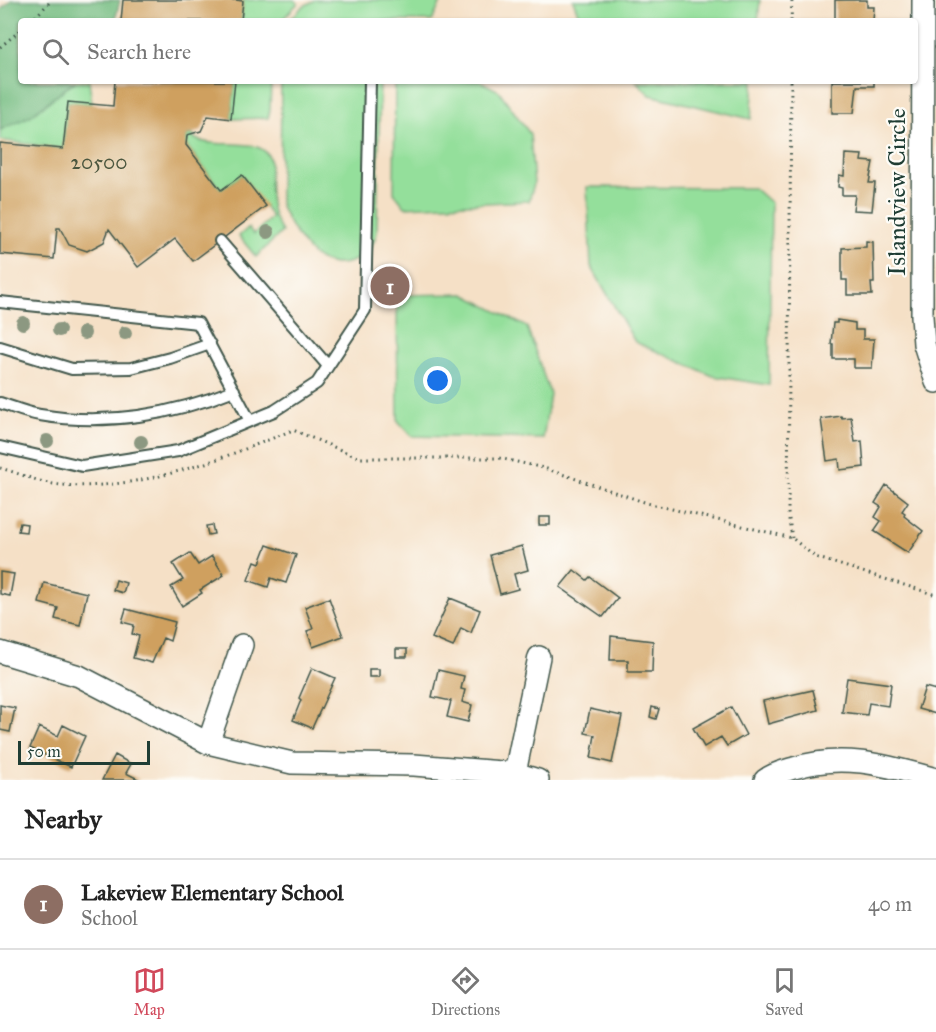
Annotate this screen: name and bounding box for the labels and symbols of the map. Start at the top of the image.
street label: Islandview Circle [882,108,912,276]
house number: 20500 [71,149,127,175]
pin: 1 [370,264,410,308]
your location [423,366,452,395]
scale bar [18,738,150,766]

